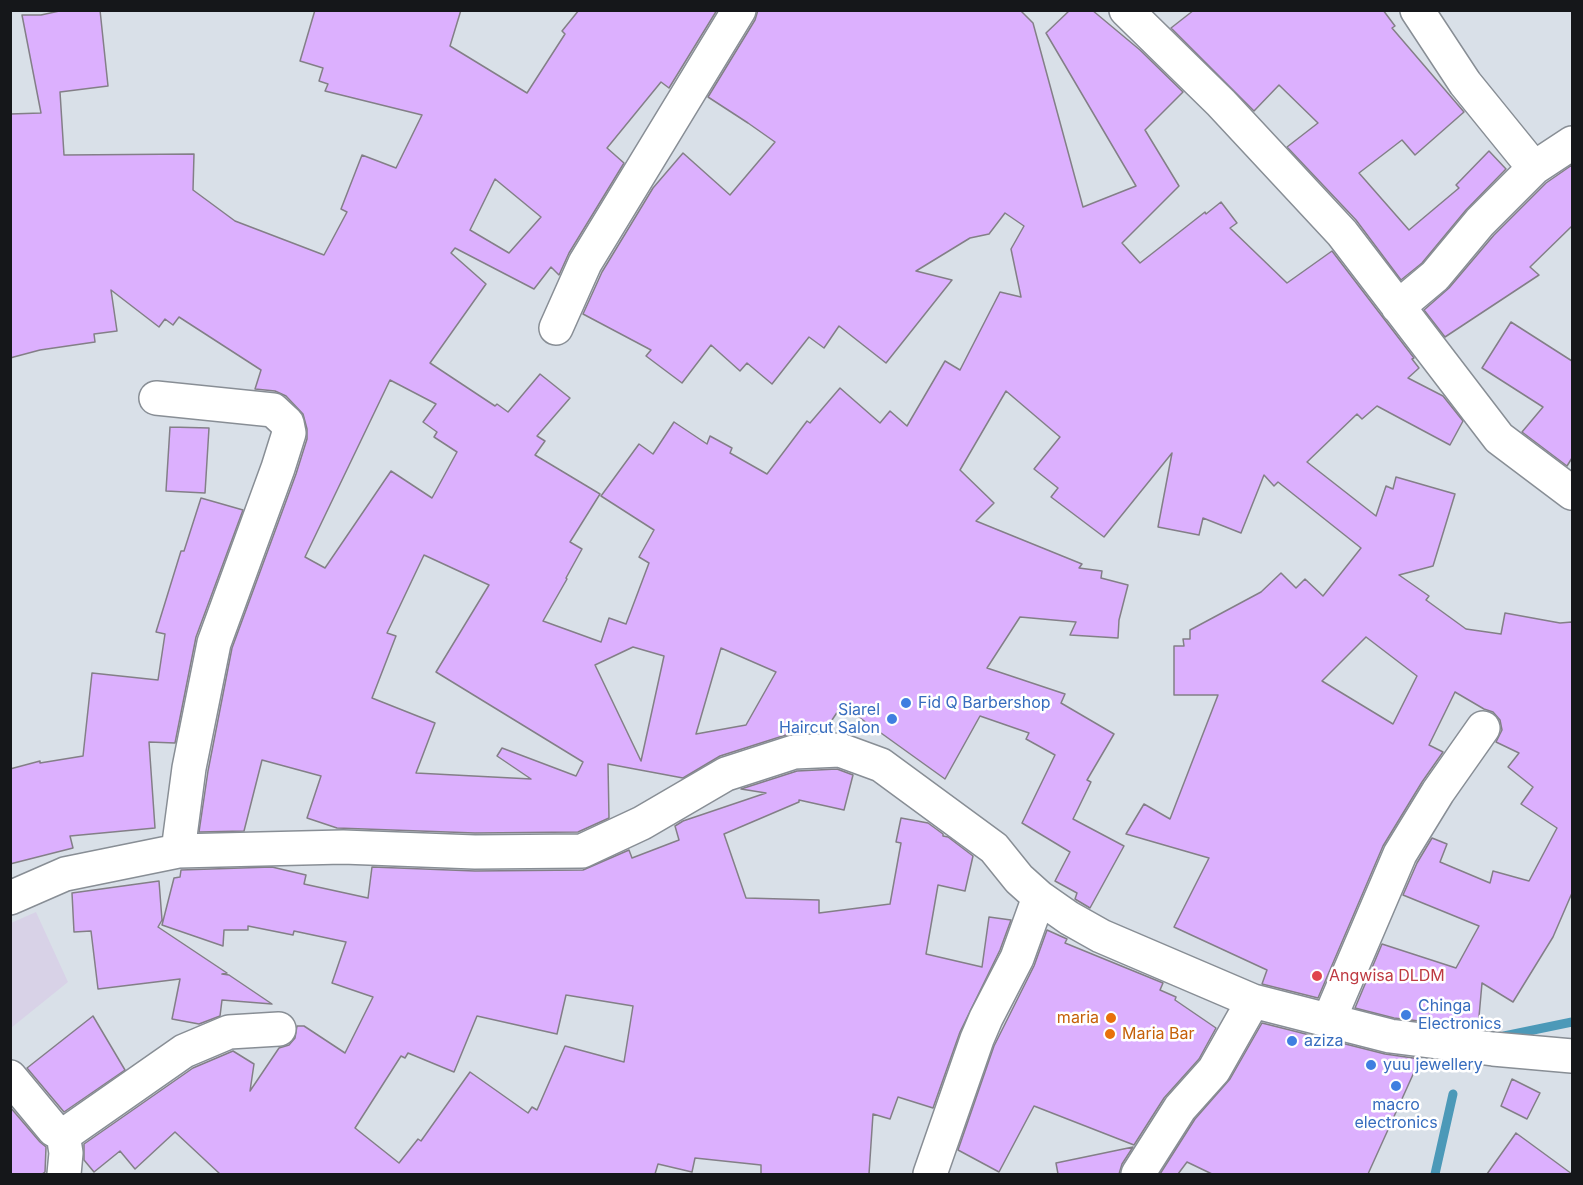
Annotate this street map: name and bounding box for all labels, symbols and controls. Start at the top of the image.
place label: Fid Q Barbershop [918,693,1051,713]
marker: Fid Q Barbershop [899,696,913,710]
place label: Siarel Haircut Salon [779,700,880,738]
marker: Siarel Haircut Salon [885,712,899,726]
place label: Angwisa DLDM [1329,966,1445,986]
marker: Angwisa DLDM [1310,969,1324,983]
place label: Chinga Electronics [1418,996,1501,1034]
place label: maria [1057,1008,1099,1028]
marker: Chinga Electronics [1399,1008,1413,1022]
marker: maria [1104,1011,1118,1025]
place label: Maria Bar [1122,1024,1195,1044]
marker: Maria Bar [1103,1027,1117,1041]
place label: aziza [1304,1031,1344,1051]
marker: aziza [1285,1034,1299,1048]
place label: yuu jewellery [1383,1055,1483,1075]
marker: yuu jewellery [1364,1058,1378,1072]
marker: macro electronics [1389,1079,1403,1093]
place label: macro electronics [1354,1095,1438,1133]

